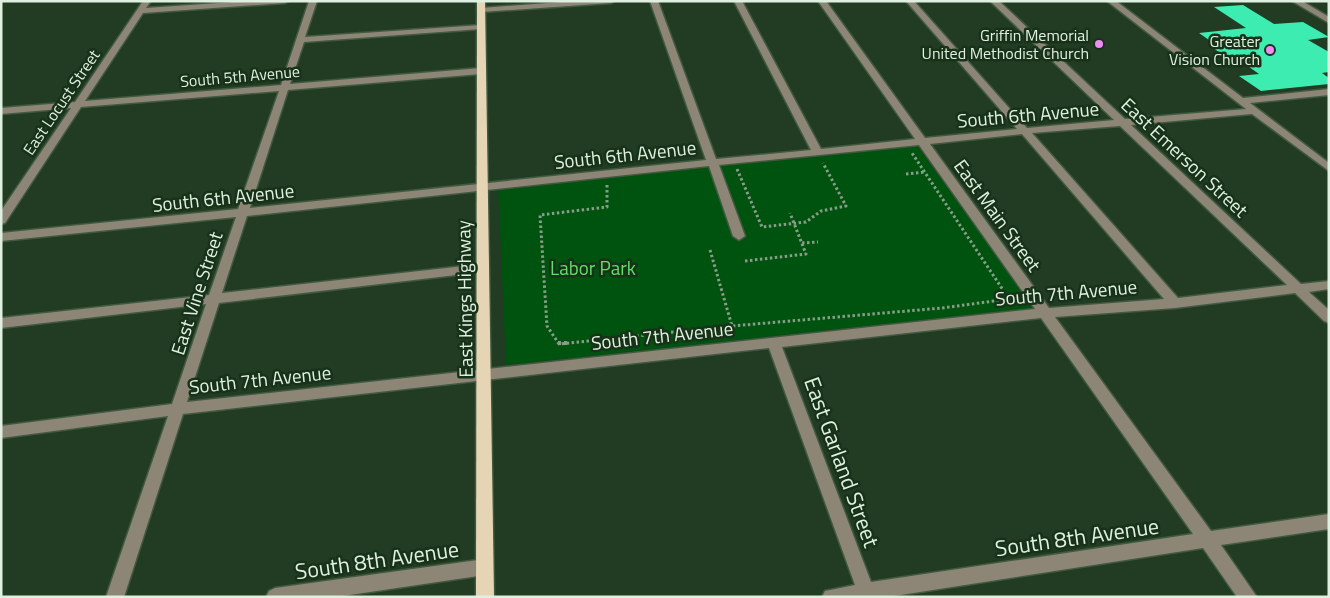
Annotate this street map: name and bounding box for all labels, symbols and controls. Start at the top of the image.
place label: Griffin Memorial United Methodist Church [922,23,1089,65]
place label: Greater Vision Church [1169,29,1260,71]
marker: Griffin Memorial United Methodist Church [1093,38,1105,50]
street label: East Locust Street [17,44,105,160]
marker: Greater Vision Church [1264,44,1276,56]
street label: South 5th Avenue [179,59,301,93]
street label: East Emerson Street [1115,90,1255,224]
street label: South 6th Avenue [956,93,1100,135]
street label: South 6th Avenue [553,132,697,176]
street label: East Main Street [947,153,1049,277]
street label: South 6th Avenue [151,175,295,219]
street label: East Kings Highway [448,220,480,378]
street label: East Vine Street [162,227,230,358]
park label: Labor Park [550,253,636,282]
street label: South 7th Avenue [994,271,1138,313]
street label: South 7th Avenue [590,313,734,357]
street label: South 7th Avenue [188,357,332,401]
street label: East Garland Street [795,372,889,552]
street label: South 8th Avenue [993,509,1161,565]
street label: South 8th Avenue [293,532,461,588]

